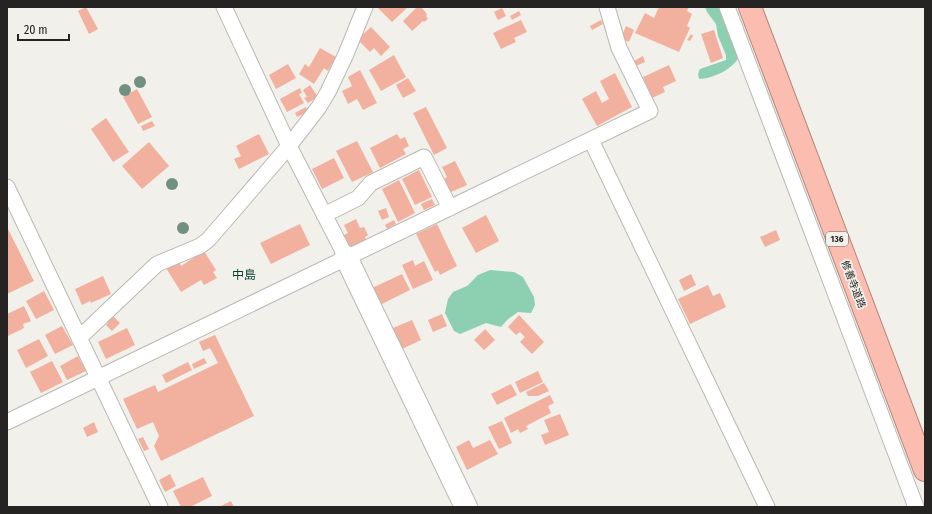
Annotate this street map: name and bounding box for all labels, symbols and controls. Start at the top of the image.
scale bar [18,16,69,42]
text: 20 m [24,23,48,37]
road number: 136 [826,232,848,246]
street label: 修善寺道路 [838,258,868,310]
district label: 中島 [232,268,256,282]

